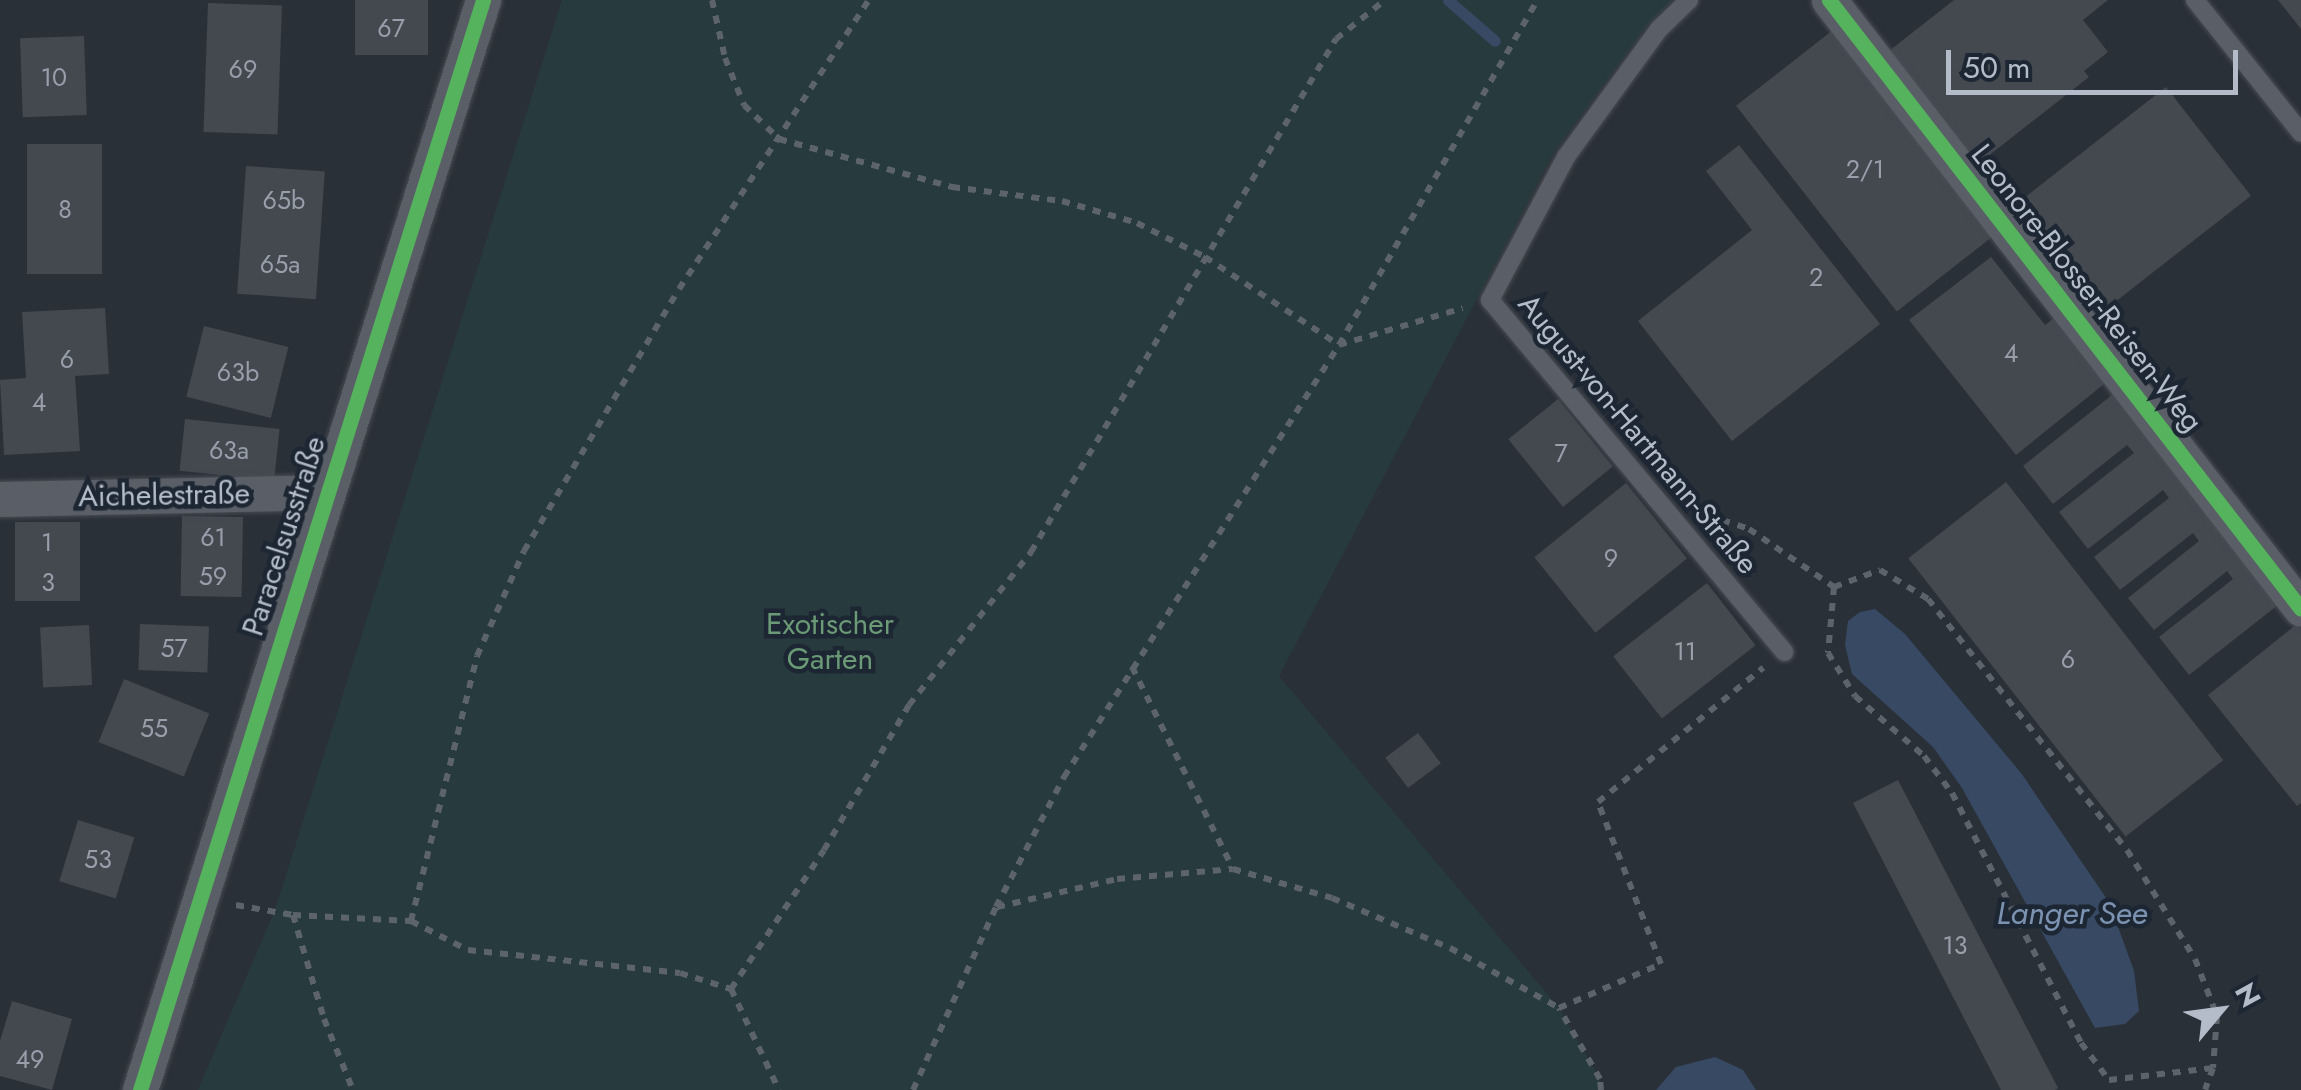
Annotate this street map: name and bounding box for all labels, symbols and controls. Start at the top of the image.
house number: 67 [377,13,405,43]
scale bar [1951,30,2244,92]
text: 50 m [1963,46,2030,89]
house number: 69 [229,54,257,84]
house number: 10 [41,62,67,92]
street label: Leonore-Blosser-Reisen-Weg [1964,137,2210,439]
house number: 2/1 [1846,154,1884,184]
house number: 65b [263,185,305,215]
house number: 8 [58,194,72,224]
house number: 65a [260,249,300,279]
house number: 2 [1809,262,1823,292]
street label: August-von-Hartmann-Straße [1510,287,1766,581]
house number: 4 [2004,338,2018,368]
house number: 6 [60,344,74,374]
house number: 63b [217,357,259,387]
house number: 4 [32,387,46,417]
street label: Paracelsusstraße [235,432,333,640]
house number: 63a [209,435,249,465]
house number: 7 [1554,438,1568,468]
street label: Aichelestraße [78,476,250,514]
house number: 61 [200,522,226,552]
house number: 1 [41,527,53,557]
house number: 9 [1604,543,1618,573]
house number: 59 [199,561,227,591]
house number: 3 [41,567,55,597]
park label: Exotischer Garten [766,606,894,676]
house number: 57 [160,633,188,663]
house number: 11 [1674,636,1696,666]
house number: 6 [2061,644,2075,674]
house number: 55 [140,713,168,743]
house number: 53 [84,844,112,874]
water label: Langer See [1997,894,2147,932]
house number: 13 [1943,930,1967,960]
north arrow [2171,960,2271,1060]
text: N [2224,976,2271,1015]
house number: 49 [16,1044,44,1074]

